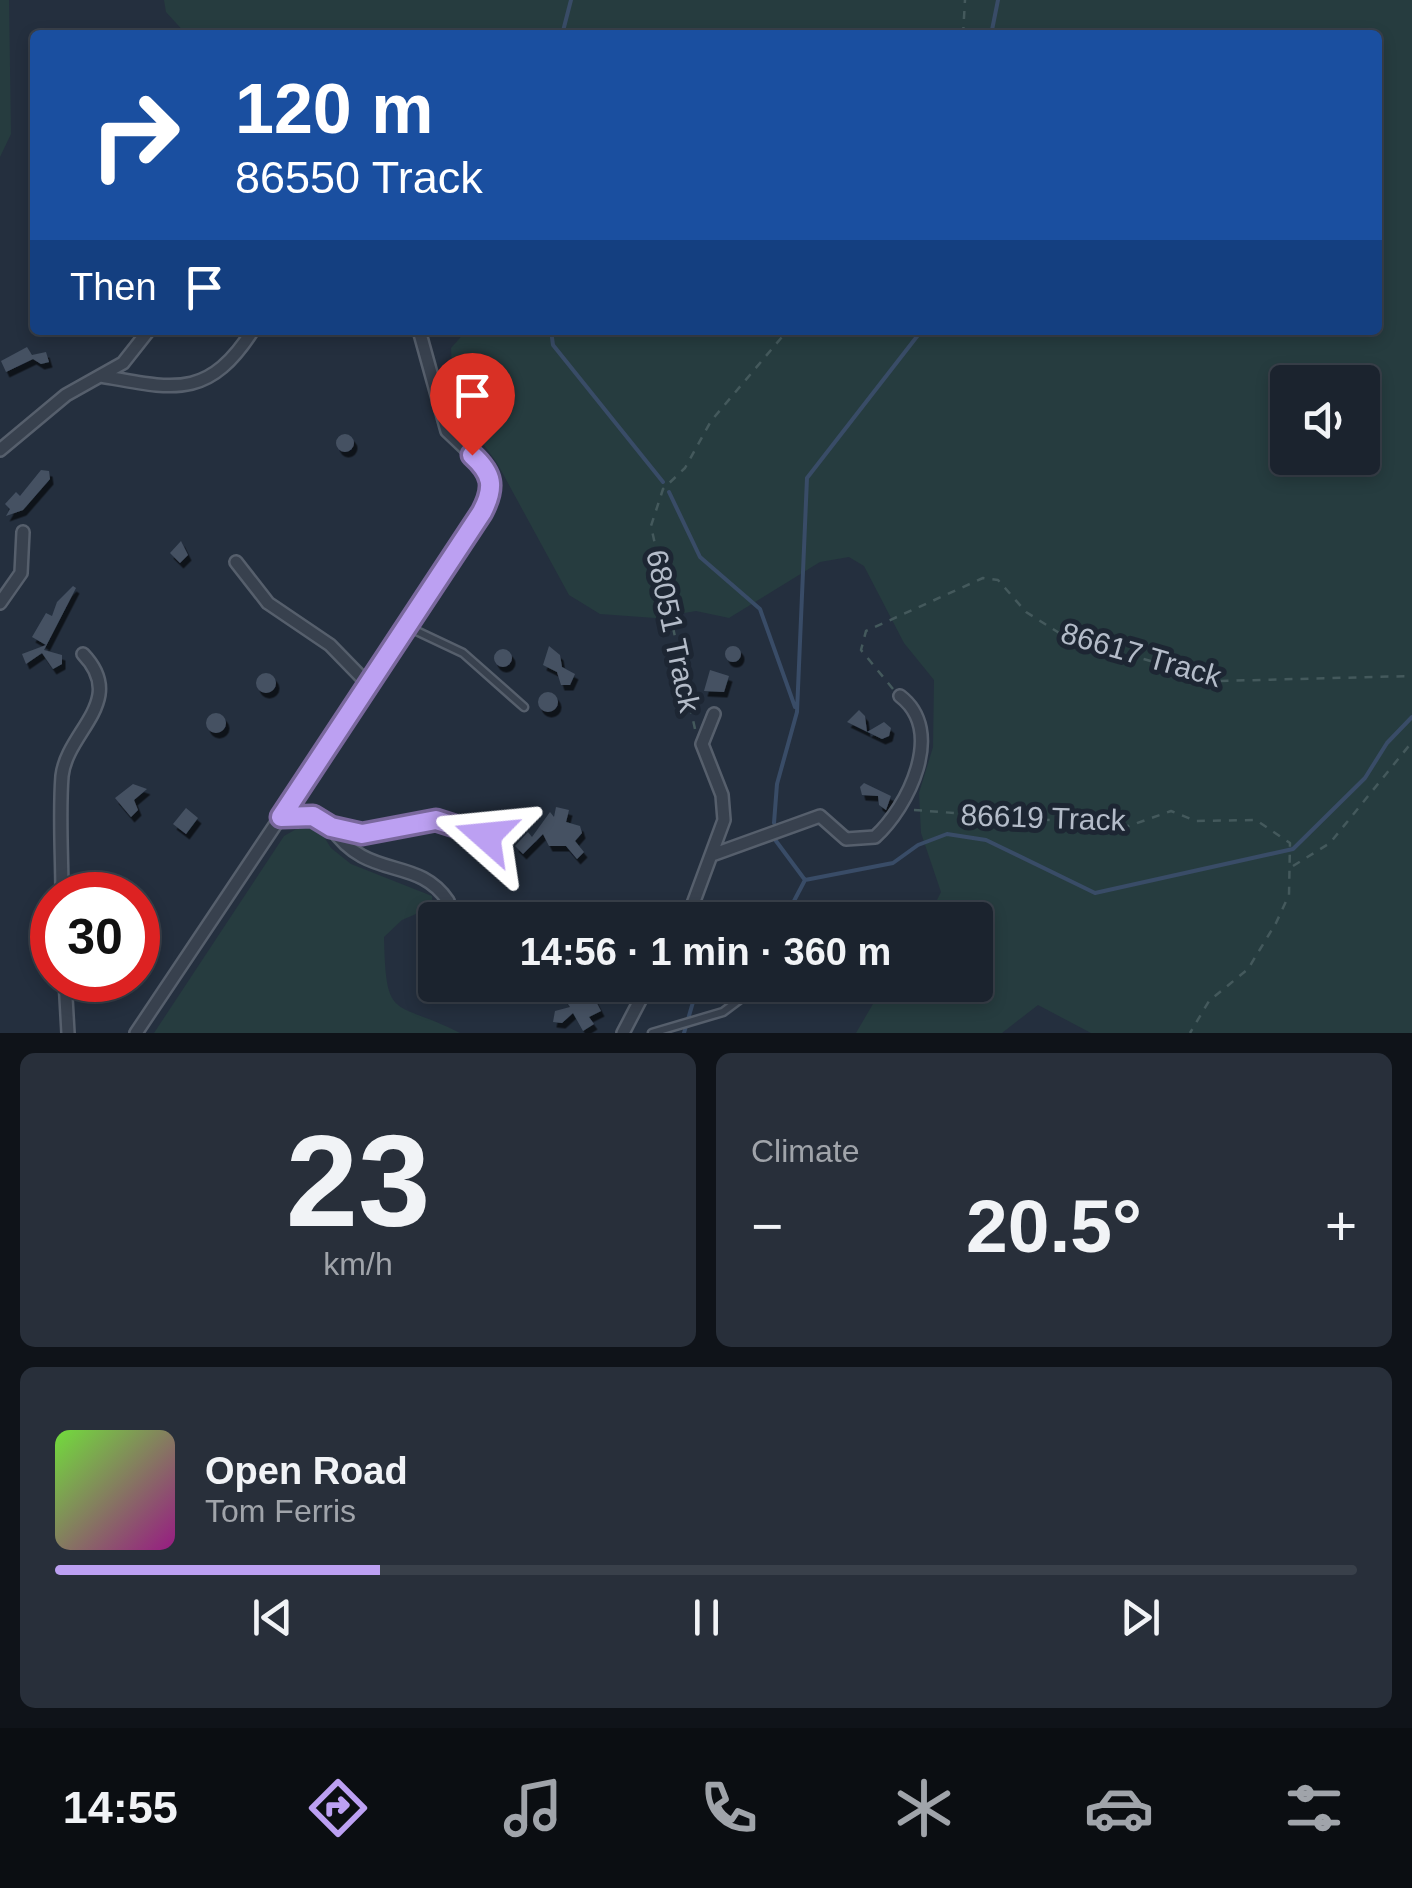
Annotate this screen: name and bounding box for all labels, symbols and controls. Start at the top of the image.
icon: right [70,70,200,200]
text: 120 m [235,70,433,148]
text: 86550 Track [235,152,483,203]
icon: arrive [177,260,232,315]
text: Then [70,266,157,308]
pin [430,353,515,456]
map controls [1270,365,1380,475]
button: sound [1270,365,1380,475]
icon: arrive [445,368,500,423]
street label: 68051 Track [640,547,707,716]
street label: 86617 Track [1057,616,1226,693]
position arrow [434,784,538,888]
street label: 86619 Track [960,798,1127,837]
speed limit sign: 30 [30,872,160,1002]
text: 14:56 · 1 min · 360 m [520,931,891,973]
text: 23 [286,1108,430,1254]
text: Climate [751,1133,859,1169]
text: 20.5° [966,1184,1142,1268]
text: − [751,1195,783,1257]
text: + [1325,1195,1357,1257]
text: km/h [323,1246,393,1282]
text: Open Road [205,1450,408,1492]
text: Tom Ferris [205,1493,356,1529]
icon: previous [245,1590,300,1645]
icon: pause [679,1590,734,1645]
icon: next [1113,1590,1168,1645]
icon: directions [303,1773,373,1843]
icon: music [498,1773,568,1843]
icon: phone [694,1773,764,1843]
icon: climate [889,1773,959,1843]
icon: car [1084,1773,1154,1843]
icon: filters [1279,1773,1349,1843]
text: 14:55 [63,1782,178,1833]

